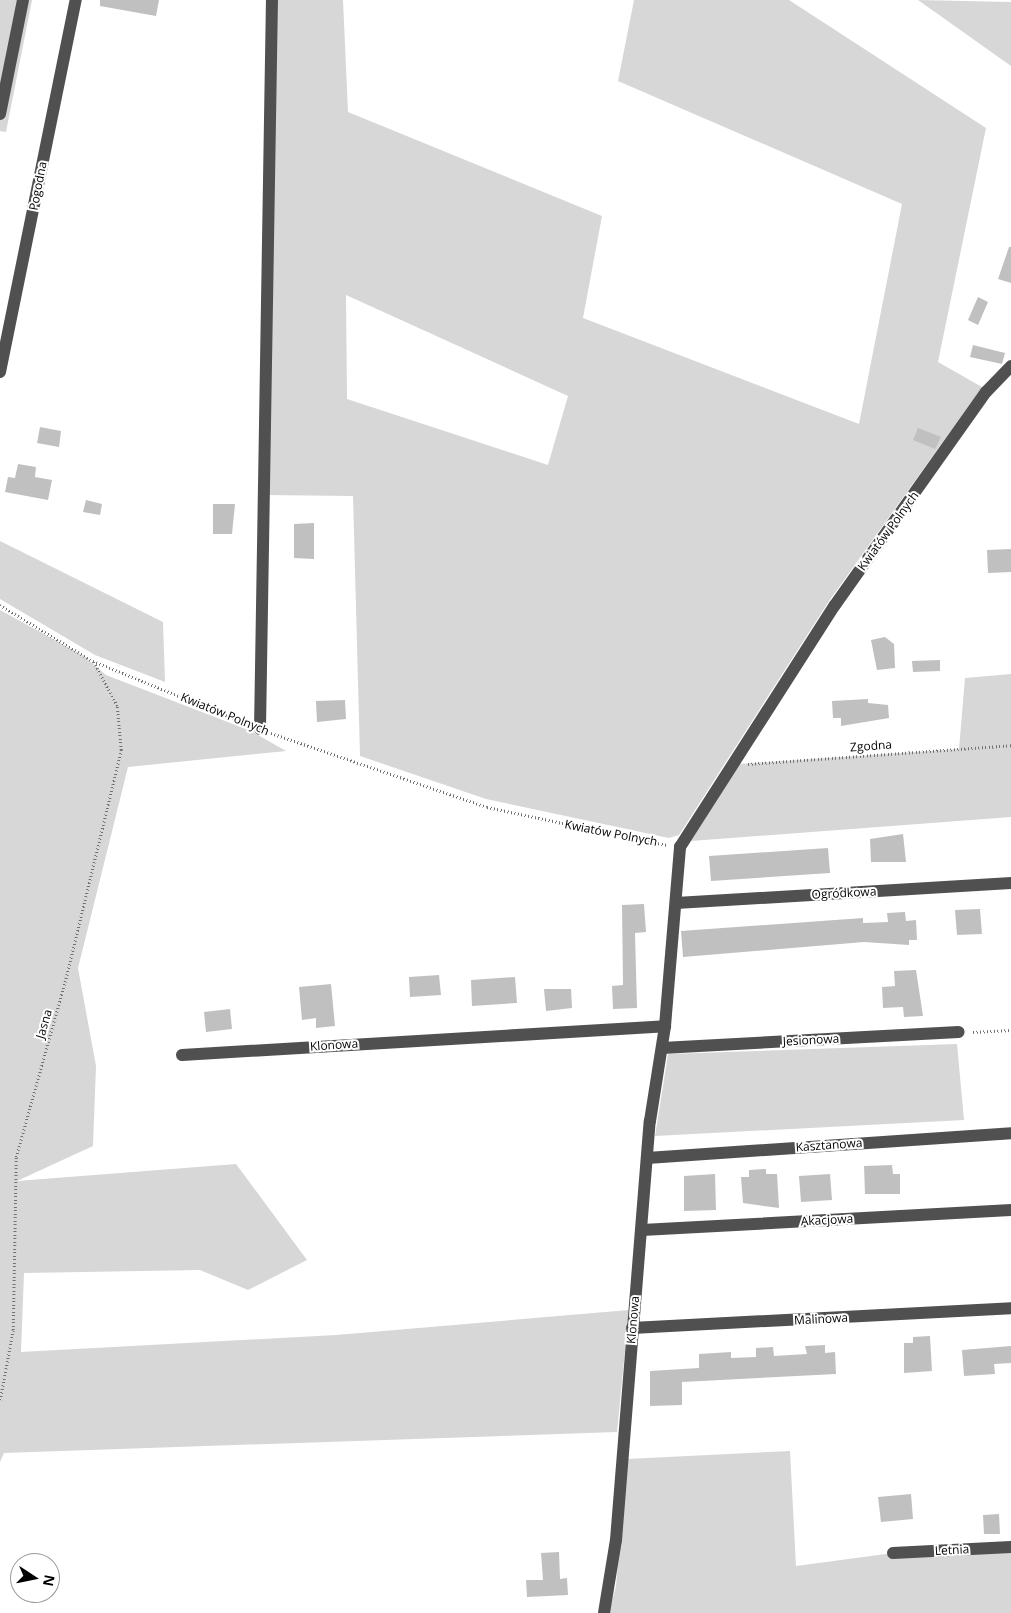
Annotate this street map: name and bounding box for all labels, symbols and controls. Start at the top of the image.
street label: Pogodna [26,160,50,212]
street label: Kwiatów Polnych [854,489,922,573]
street label: Kwiatów Polnych [179,690,271,738]
street label: Zgodna [850,737,892,755]
street label: Kwiatów Polnych [563,817,659,849]
street label: Ogródkowa [811,884,877,902]
street label: Jasna [33,1008,55,1040]
street label: Jesionowa [782,1031,840,1049]
street label: Klonowa [309,1036,359,1054]
street label: Kasztanowa [795,1135,863,1155]
street label: Akacjowa [800,1211,854,1229]
street label: Klonowa [624,1295,642,1345]
street label: Malinowa [794,1310,848,1328]
street label: Letnia [934,1542,970,1558]
north arrow [10,1553,60,1603]
text: N [39,1573,60,1588]

